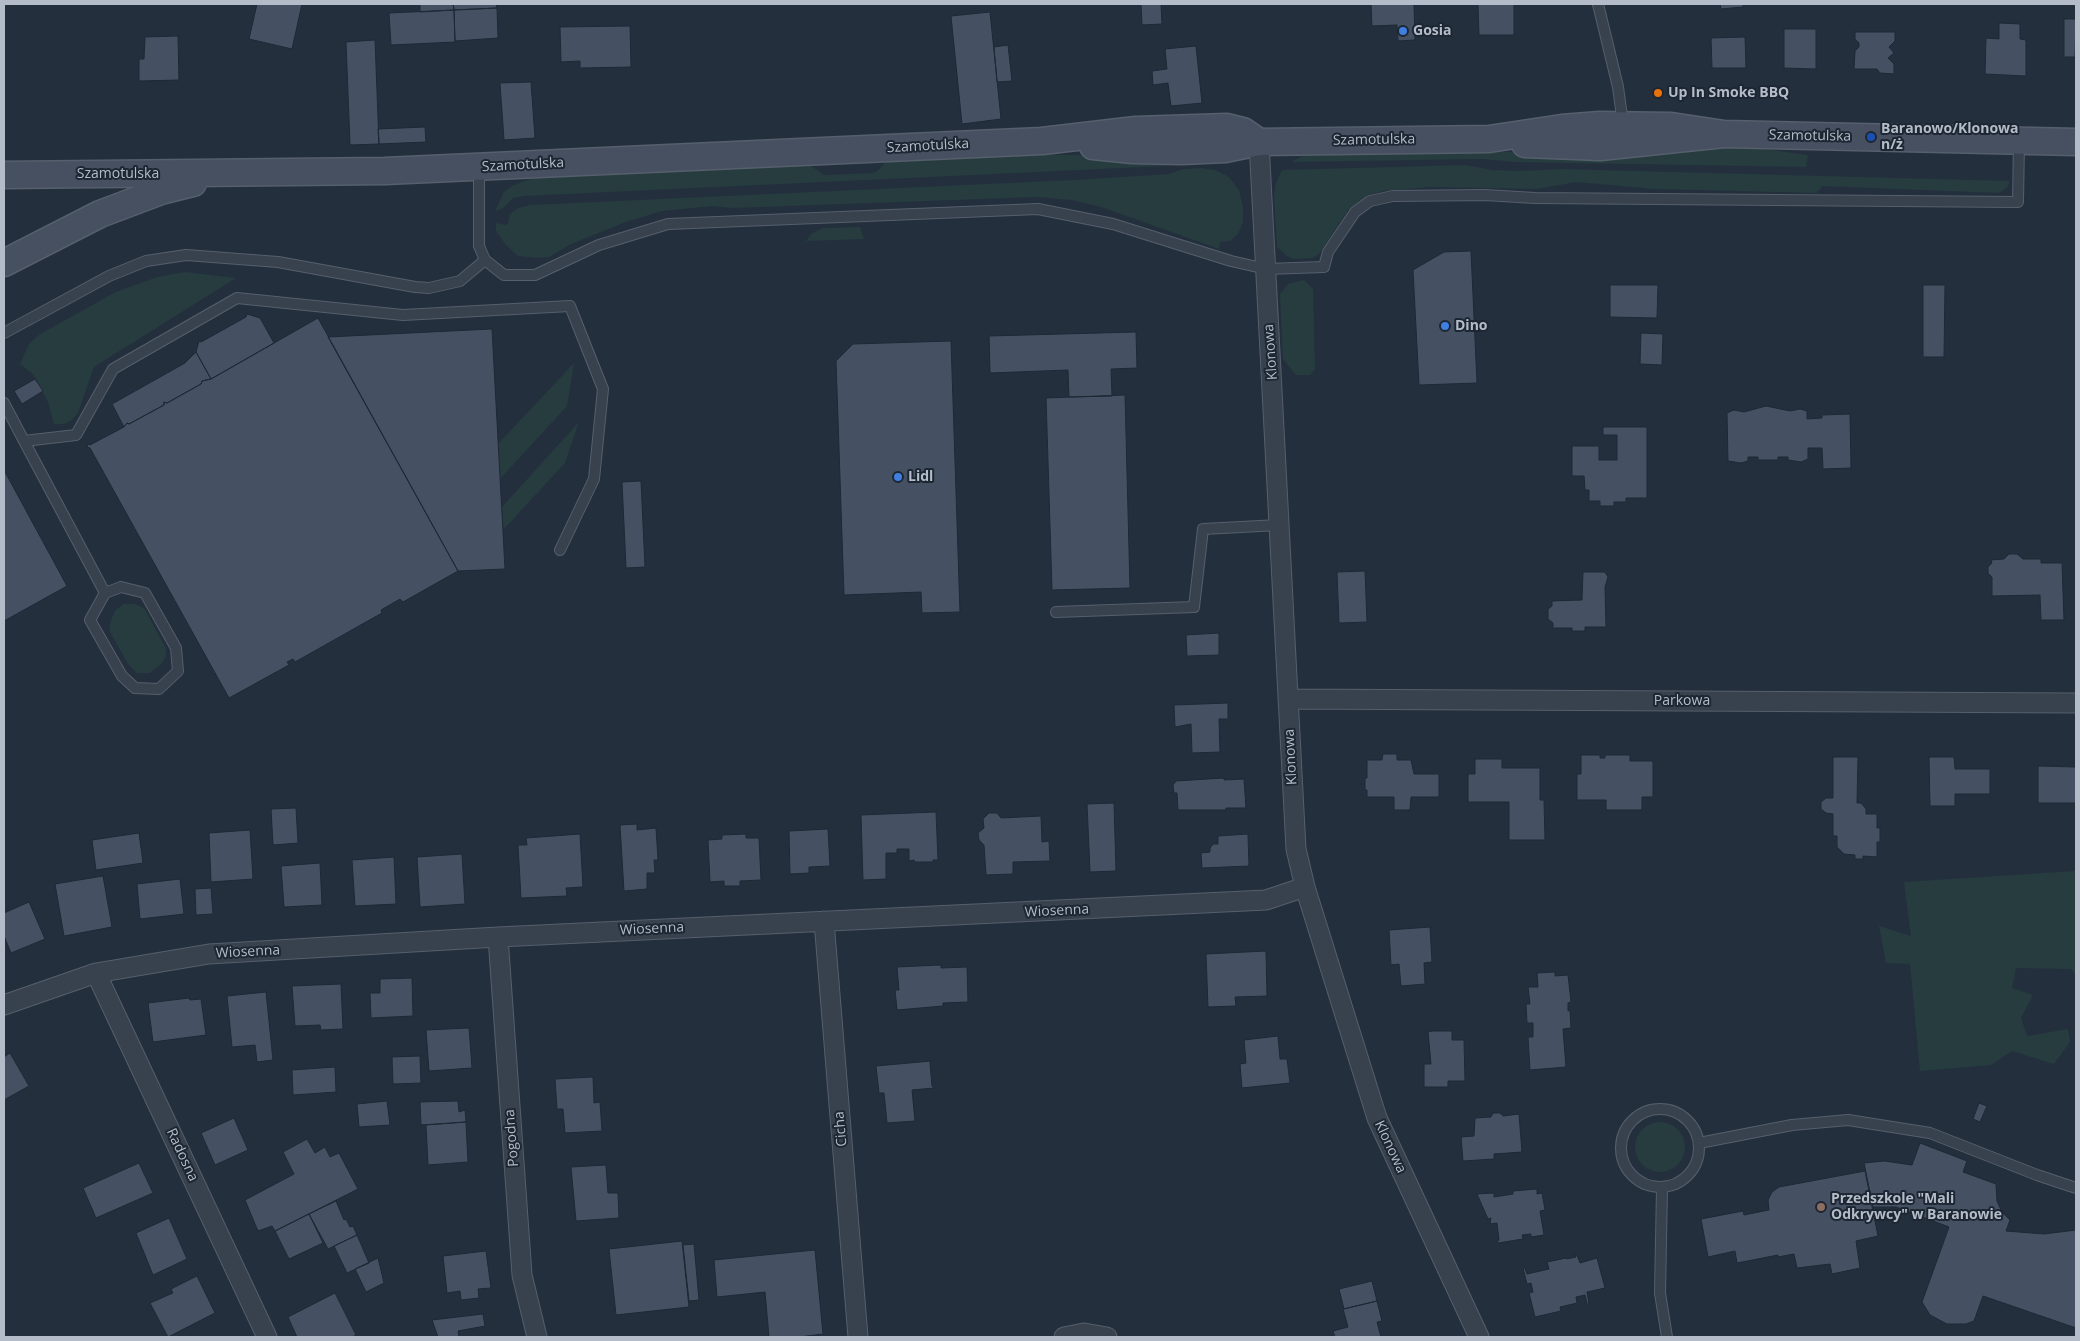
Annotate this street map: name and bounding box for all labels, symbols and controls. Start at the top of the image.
place label: Gosia [1413,23,1451,39]
marker: Gosia [1397,25,1409,37]
place label: Up In Smoke BBQ [1668,85,1789,101]
marker: Up In Smoke BBQ [1652,87,1664,99]
place label: Baranowo/Klonowa n/ż [1881,121,2019,154]
street label: Szamotulska [1769,127,1851,145]
street label: Szamotulska [1333,131,1415,149]
marker: Baranowo/Klonowa n/ż [1865,131,1877,143]
street label: Szamotulska [886,135,970,157]
street label: Szamotulska [481,154,565,176]
street label: Szamotulska [77,166,159,182]
place label: Dino [1455,318,1488,334]
marker: Dino [1439,320,1451,332]
street label: Klonowa [1261,323,1281,381]
place label: Lidl [908,469,933,485]
marker: Lidl [892,471,904,483]
street label: Parkowa [1654,693,1710,709]
street label: Klonowa [1281,729,1301,785]
street label: Wiosenna [1024,901,1090,921]
street label: Wiosenna [619,919,685,939]
street label: Wiosenna [215,942,281,962]
street label: Pogodna [502,1109,522,1167]
street label: Cicha [831,1111,851,1147]
street label: Klonowa [1371,1118,1409,1176]
street label: Radosna [162,1126,202,1184]
place label: Przedszkole "Mali Odkrywcy" w Baranowie [1831,1191,2002,1224]
marker: Przedszkole "Mali Odkrywcy" w Baranowie [1815,1201,1827,1213]

